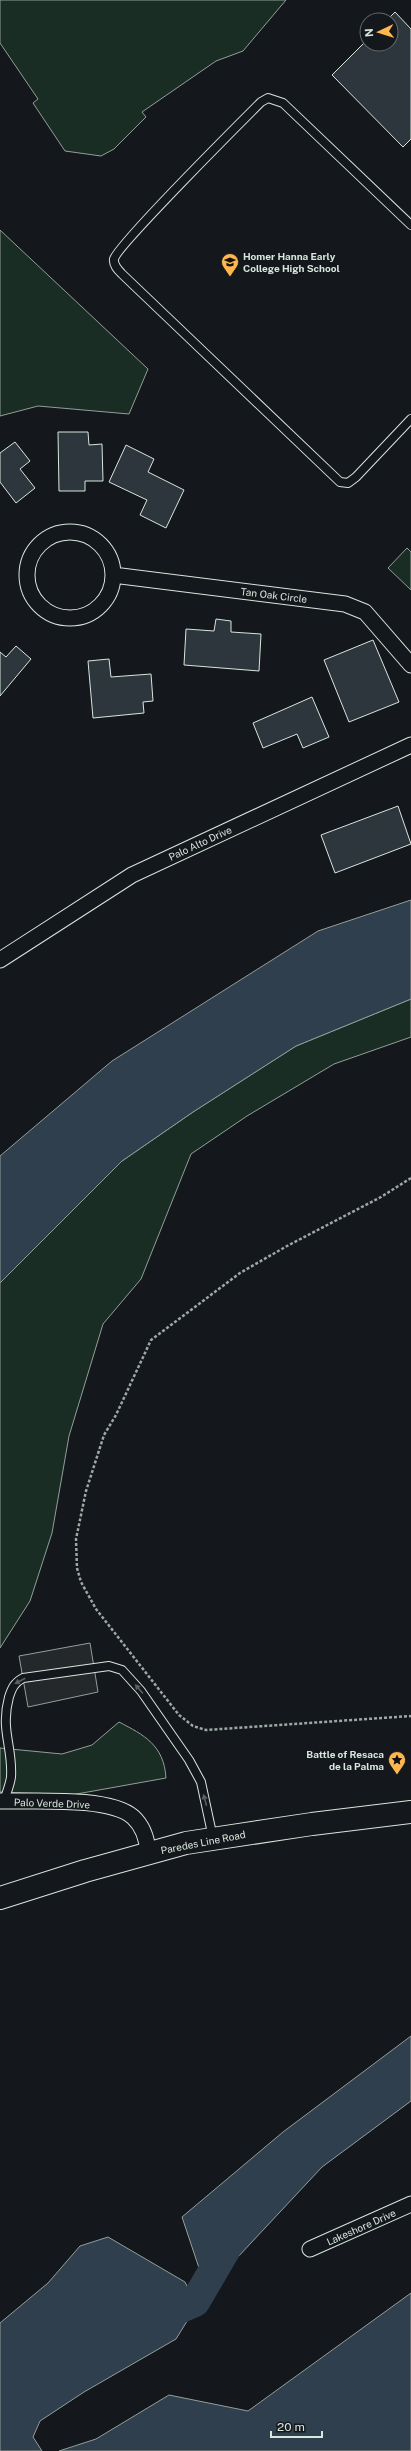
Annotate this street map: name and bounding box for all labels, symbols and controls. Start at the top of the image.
north arrow [359,12,399,52]
text: N [363,28,375,37]
place label: Homer Hanna Early College High School [243,250,340,274]
school or university icon: Homer Hanna Early College High School [220,252,240,277]
street label: Tan Oak Circle [240,585,308,605]
street label: Palo Alto Drive [167,823,234,863]
one-way arrow [14,1678,26,1684]
one-way arrow [135,1684,144,1694]
place label: Battle of Resaca de la Palma [306,1748,384,1772]
place icon: Battle of Resaca de la Palma [387,1750,407,1775]
one-way arrow [202,1793,208,1805]
street label: Palo Verde Drive [14,1796,91,1810]
street label: Paredes Line Road [160,1828,246,1856]
street label: Lakeshore Drive [325,2206,398,2248]
scale bar [271,2413,322,2439]
text: 20 m [277,2420,305,2434]

